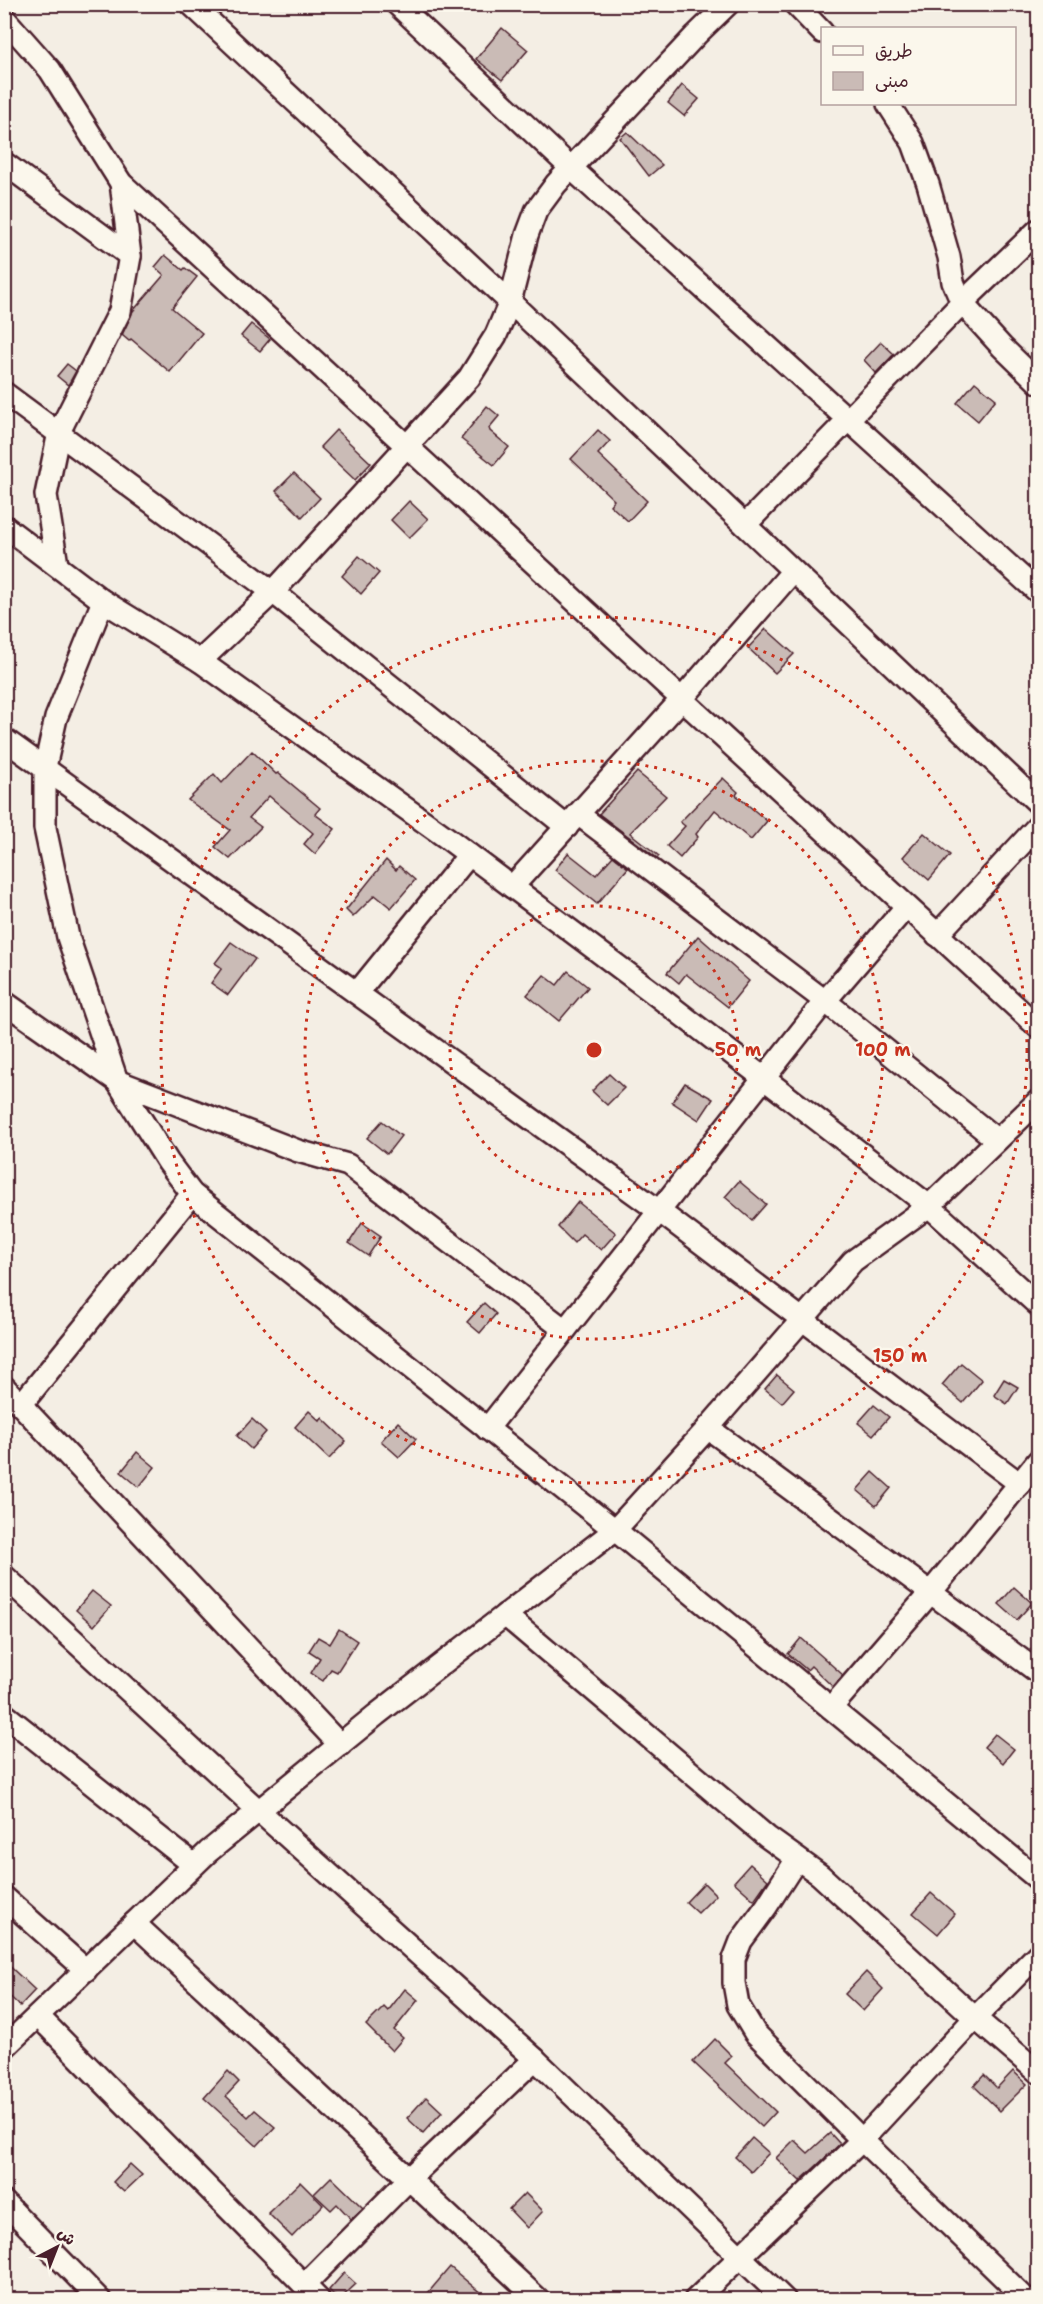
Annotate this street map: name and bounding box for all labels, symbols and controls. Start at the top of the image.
legend [821,27,1016,105]
text: طريق [875,39,913,63]
text: مبنى [875,69,909,93]
text: 50 m [715,1038,762,1062]
text: 100 m [855,1038,911,1062]
centre of rings [584,1040,604,1060]
text: 150 m [873,1344,928,1368]
north arrow [27,2217,87,2277]
text: ش [53,2223,80,2250]

